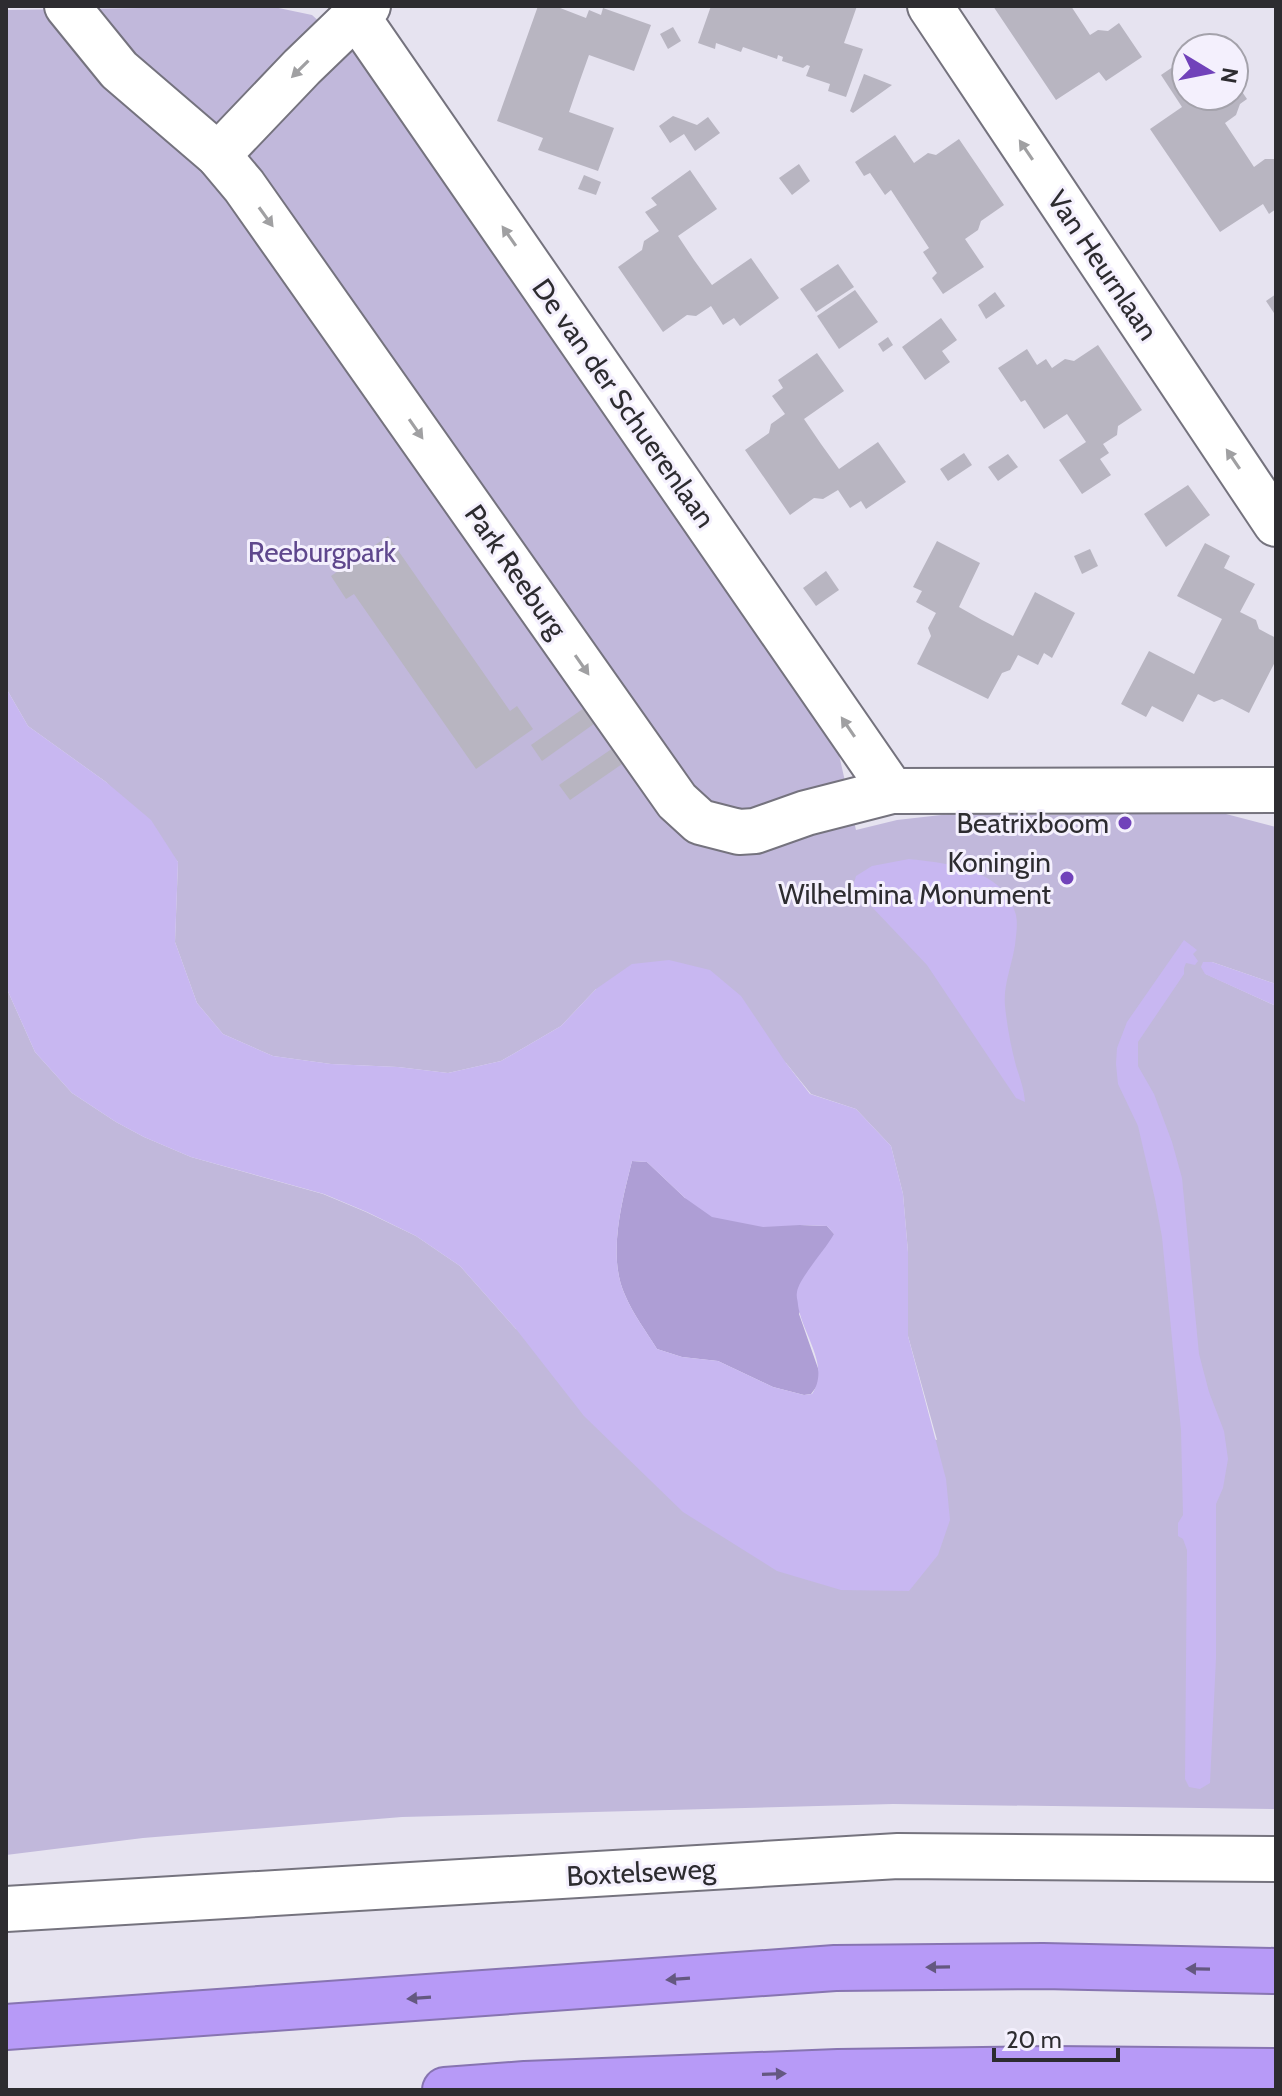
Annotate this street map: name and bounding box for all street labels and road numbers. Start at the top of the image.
street label: Van Heurnlaan [1040,184,1166,346]
street label: De van der Schuerenlaan [525,272,723,534]
street label: Park Reeburg [458,498,575,645]
street label: Boxtelseweg [565,1851,718,1893]

